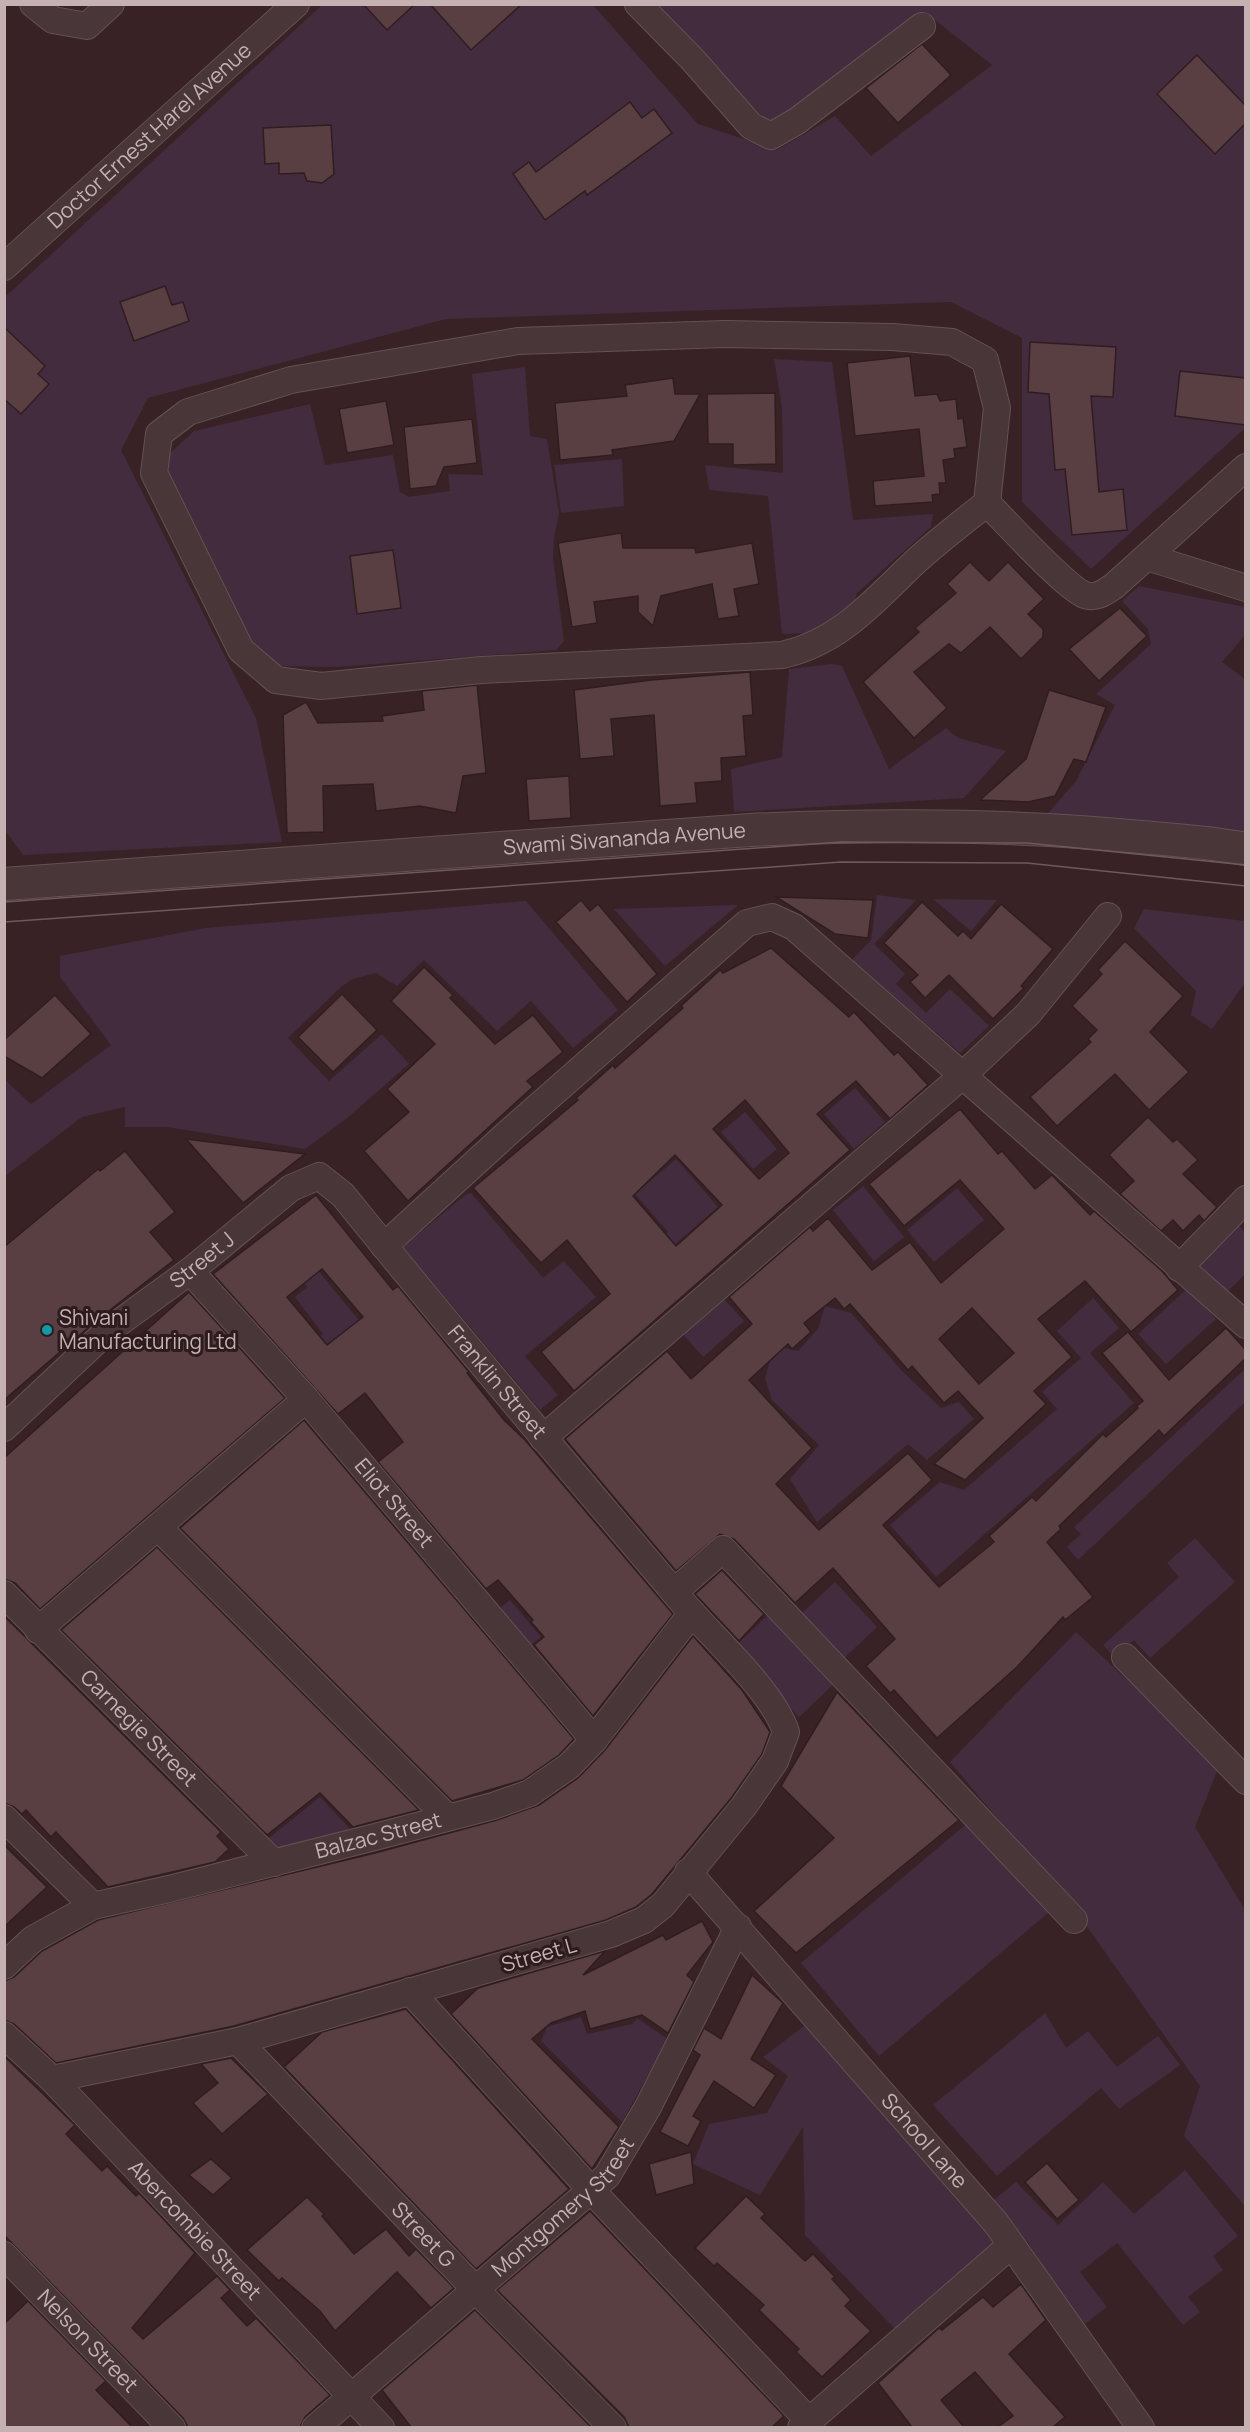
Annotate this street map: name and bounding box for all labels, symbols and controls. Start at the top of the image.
street label: Doctor Ernest Harel Avenue [41,36,257,234]
street label: Swami Sivananda Avenue [502,815,747,861]
street label: Street J [164,1225,240,1294]
place label: Shivani Manufacturing Ltd [59,1303,237,1355]
street label: Franklin Street [442,1319,554,1444]
marker: Shivani Manufacturing Ltd [40,1323,54,1337]
street label: Eliot Street [349,1452,440,1553]
street label: Carnegie Street [75,1663,204,1792]
street label: Balzac Street [312,1805,444,1865]
street label: Street L [498,1930,580,1978]
street label: School Lane [875,2087,974,2194]
street label: Montgomery Street [485,2132,640,2282]
street label: Abercombie Street [123,2154,268,2306]
street label: Street G [386,2195,462,2273]
street label: Nelson Street [32,2283,145,2398]

